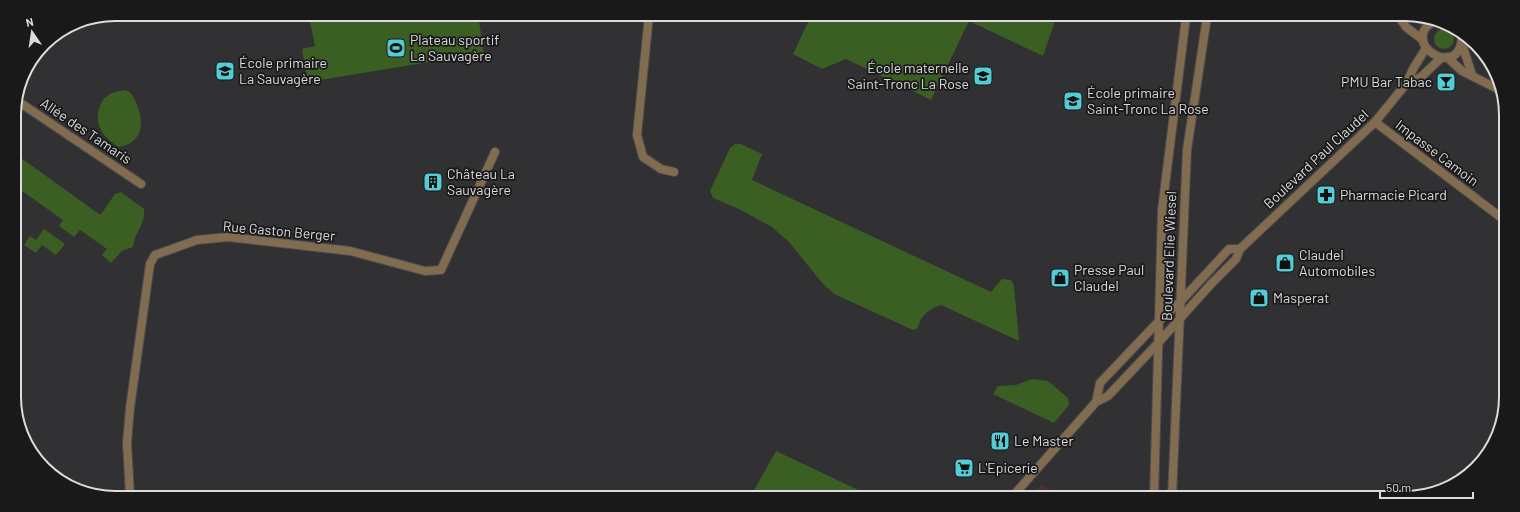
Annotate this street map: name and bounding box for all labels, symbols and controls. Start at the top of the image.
north arrow [12,12,52,52]
text: N [25,15,35,29]
place label: Plateau sportif La Sauvagère [410,31,499,64]
sports icon: Plateau sportif La Sauvagère [385,37,407,59]
place label: École primaire La Sauvagère [239,54,327,87]
place label: École maternelle Saint-Tronc La Rose [847,59,969,92]
school or university icon: École primaire La Sauvagère [214,60,236,82]
school or university icon: École maternelle Saint-Tronc La Rose [972,65,994,87]
bar icon: PMU Bar Tabac [1435,71,1457,93]
place label: PMU Bar Tabac [1341,73,1432,90]
place label: École primaire Saint-Tronc La Rose [1087,84,1209,117]
school or university icon: École primaire Saint-Tronc La Rose [1062,90,1084,112]
street label: Allée des Tamaris [37,94,135,167]
street label: Boulevard Paul Claudel [1260,106,1372,212]
street label: Impasse Camoin [1392,116,1482,189]
place label: Château La Sauvagère [447,165,515,198]
building icon: Château La Sauvagère [422,171,444,193]
pharmacy icon: Pharmacie Picard [1315,184,1337,206]
place label: Pharmacie Picard [1340,186,1447,203]
street label: Boulevard Elie Wiesel [1158,191,1179,321]
street label: Rue Gaston Berger [222,217,336,244]
place label: Claudel Automobiles [1299,246,1375,279]
shop icon: Claudel Automobiles [1274,252,1296,274]
place label: Presse Paul Claudel [1074,261,1144,294]
shop icon: Presse Paul Claudel [1049,267,1071,289]
shop icon: Masperat [1248,287,1270,309]
place label: Masperat [1273,289,1329,306]
restaurant icon: Le Master [989,430,1011,452]
place label: Le Master [1014,432,1074,449]
supermarket icon: L'Epicerie [953,457,975,479]
place label: L'Epicerie [978,459,1038,476]
scale bar [1380,474,1473,500]
text: 50 m [1386,480,1411,494]

